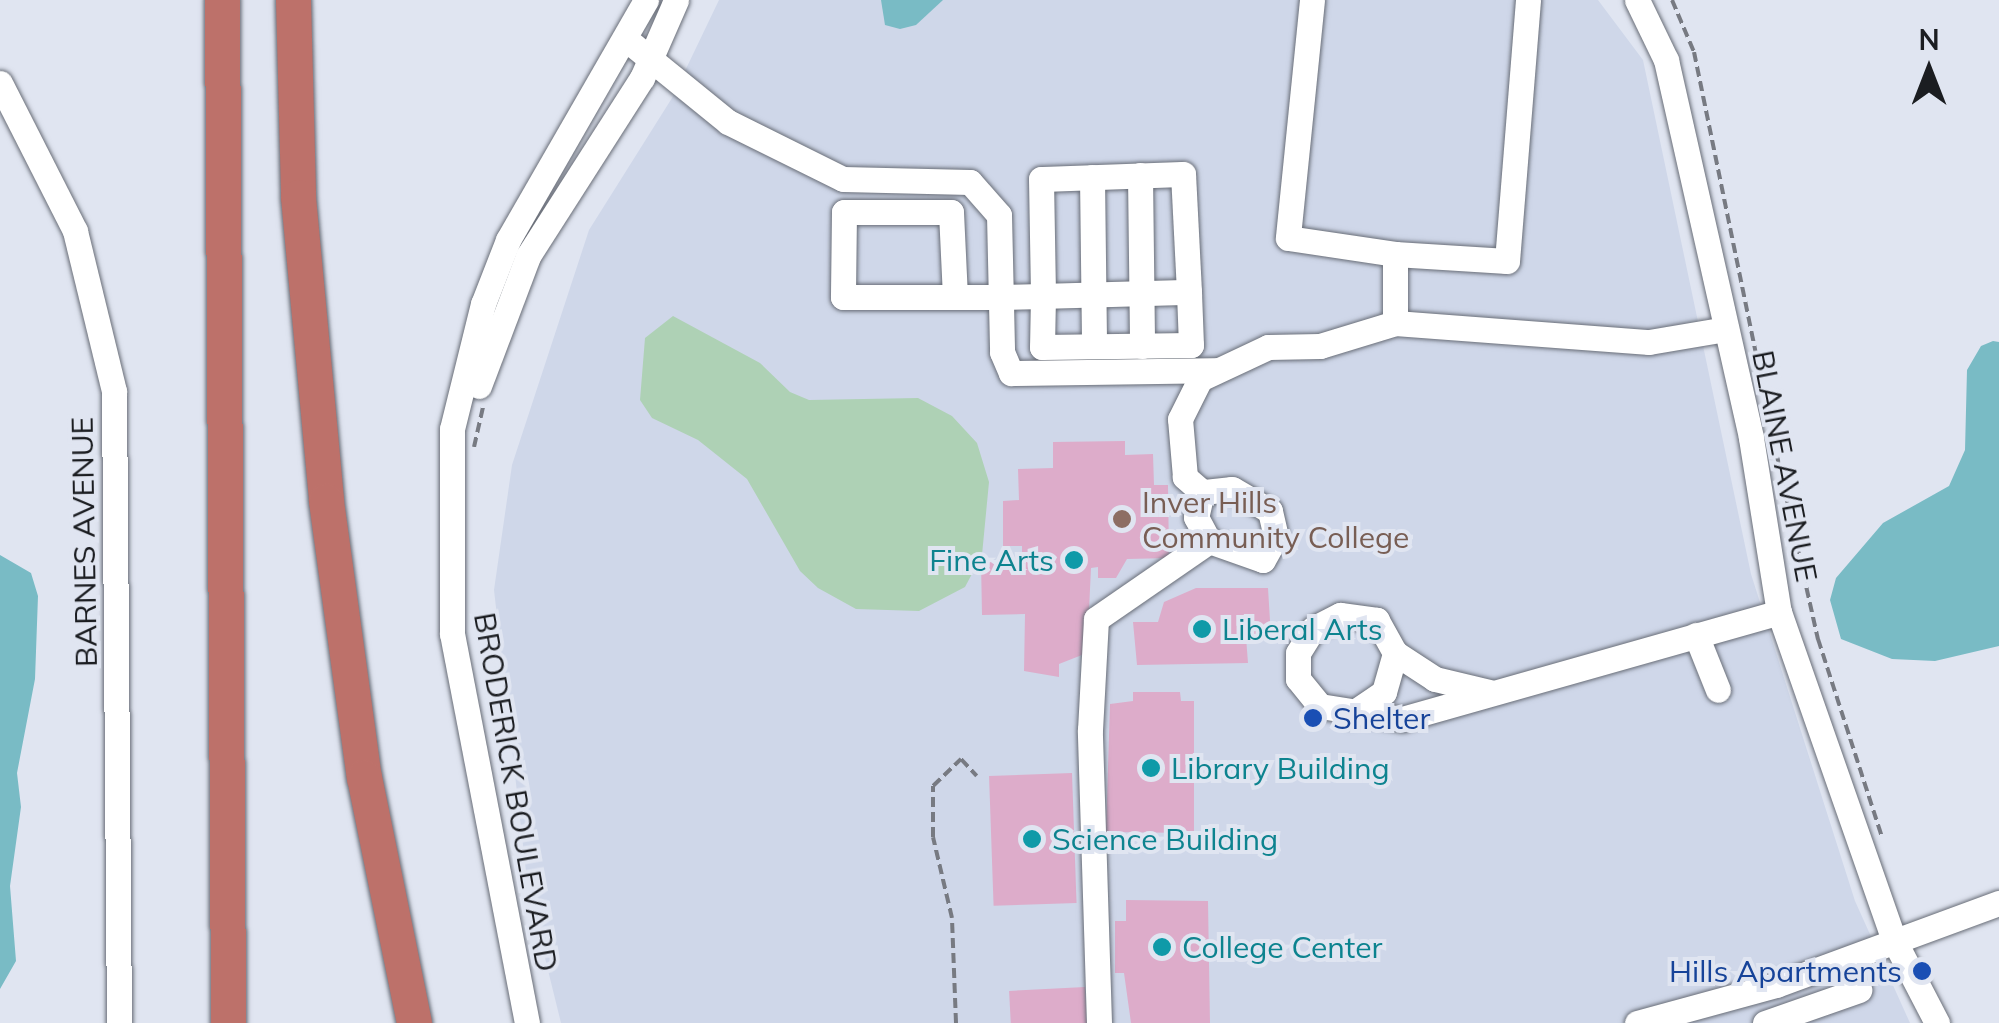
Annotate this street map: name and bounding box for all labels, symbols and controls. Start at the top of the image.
north arrow [1879,20,1979,120]
text: N [1918,22,1940,57]
street label: BLAINE AVENUE [1745,347,1825,585]
street label: BARNES AVENUE [64,417,104,667]
place label: Inver Hills Community College [1142,484,1409,554]
marker: Inver Hills Community College [1111,508,1133,530]
place label: Fine Arts [929,542,1054,578]
marker: Fine Arts [1063,549,1085,571]
street label: BRODERICK BOULEVARD [467,610,565,974]
place label: Liberal Arts [1222,611,1383,647]
marker: Liberal Arts [1191,618,1213,640]
place label: Shelter [1333,700,1430,736]
marker: Shelter [1302,707,1324,729]
place label: Library Building [1171,750,1390,786]
marker: Library Building [1140,757,1162,779]
place label: Science Building [1052,821,1278,857]
marker: Science Building [1021,828,1043,850]
place label: College Center [1182,929,1382,965]
marker: College Center [1151,936,1173,958]
place label: Hills Apartments [1669,953,1902,989]
marker: Hills Apartments [1911,960,1933,982]

